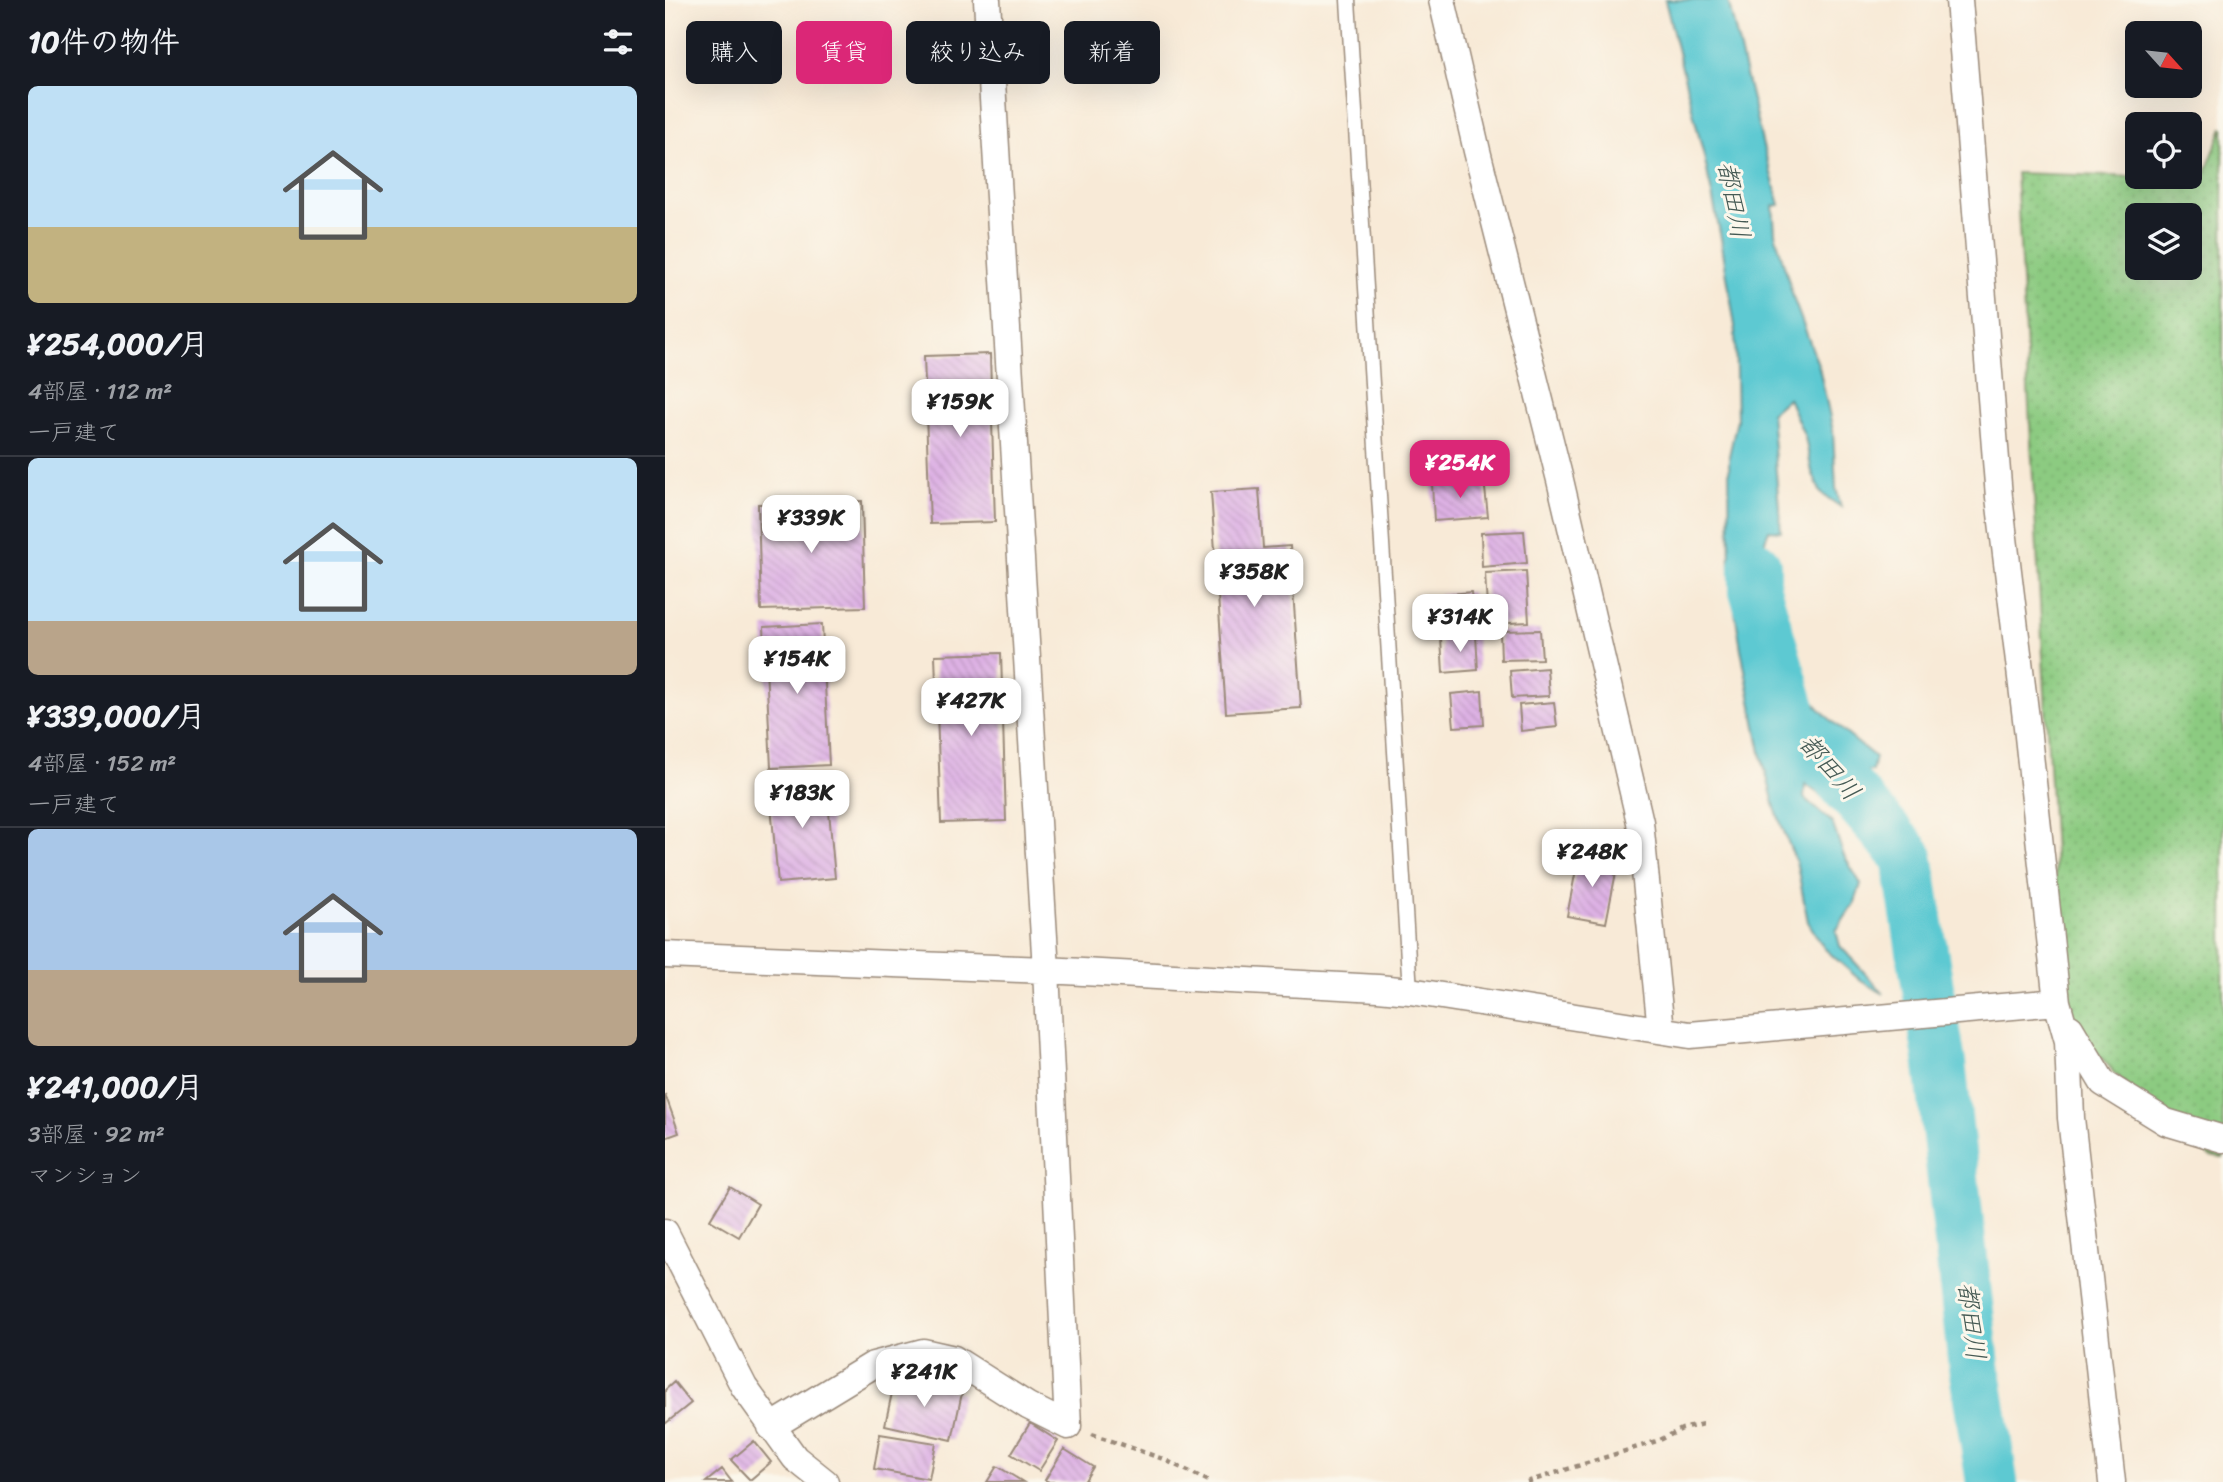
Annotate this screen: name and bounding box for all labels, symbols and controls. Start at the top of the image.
text: 10件の物件 [28,15,180,69]
chip: 購入 [686,21,782,84]
chip: 賃貸 [796,21,892,84]
chip: 絞り込み [906,21,1050,84]
chip: 新着 [1064,21,1160,84]
north arrow [2125,21,2201,98]
map controls [2125,21,2202,280]
icon: filters [599,23,637,61]
button: locate [2125,112,2202,189]
icon: home [270,132,396,258]
water label: 都田川 [1704,157,1764,243]
button: layers [2125,203,2202,280]
text: ¥254,000/月 [28,317,209,371]
text: 4部屋 · 112 m² [28,371,172,412]
pin: ¥159K [911,380,1009,439]
text: ¥159K [928,381,992,422]
text: 一戸建て [28,412,120,453]
pin: ¥254K [1411,440,1509,500]
text: ¥254K [1426,442,1494,483]
pin: ¥339K [762,496,860,555]
text: ¥339K [778,497,844,538]
icon: home [270,504,396,630]
pin: ¥358K [1205,550,1303,609]
text: ¥358K [1220,551,1288,592]
pin: ¥314K [1411,594,1509,654]
text: ¥314K [1428,596,1492,637]
pin: ¥154K [748,636,846,696]
text: ¥154K [764,638,830,679]
pin: ¥427K [922,678,1020,738]
text: ¥427K [937,680,1005,721]
text: ¥339,000/月 [28,689,206,743]
water label: 都田川 [1787,722,1873,812]
text: 4部屋 · 152 m² [28,743,176,784]
pin: ¥183K [753,770,851,830]
text: ¥183K [770,772,834,813]
text: 一戸建て [28,784,120,825]
pin: ¥248K [1543,830,1641,889]
text: ¥248K [1558,831,1626,872]
icon: home [270,875,396,1001]
text: ¥241,000/月 [28,1060,203,1114]
text: 3部屋 · 92 m² [28,1114,165,1155]
text: マンション [28,1155,142,1196]
water label: 都田川 [1944,1279,2000,1363]
pin: ¥241K [875,1350,973,1409]
text: ¥241K [892,1351,956,1392]

